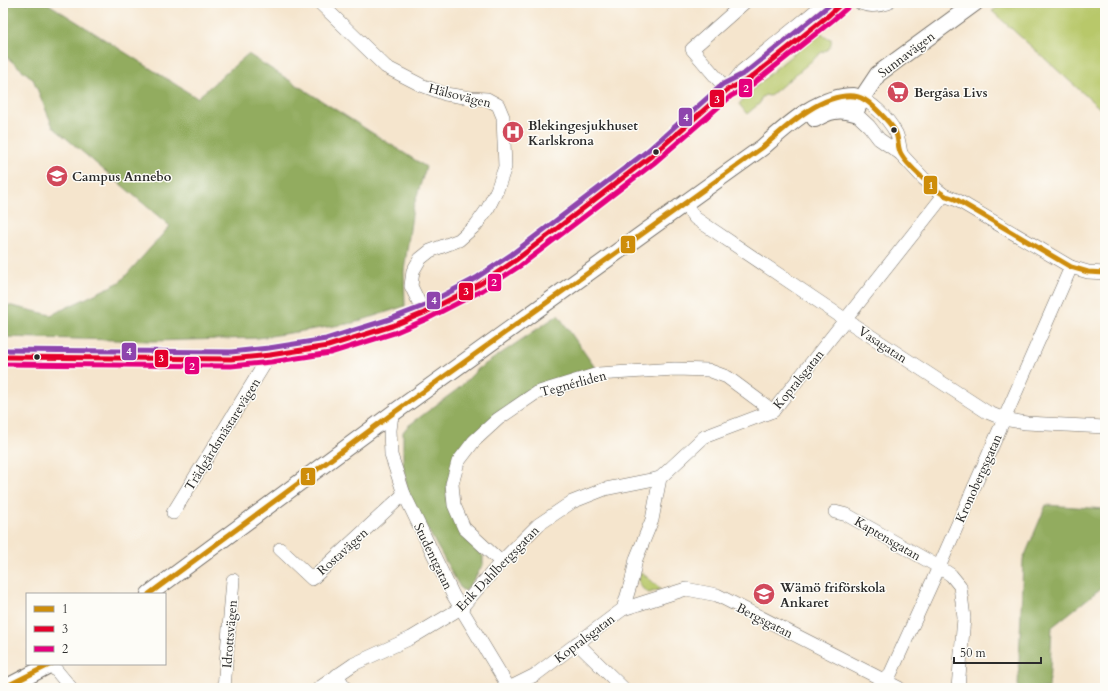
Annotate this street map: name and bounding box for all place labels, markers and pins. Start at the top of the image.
supermarket icon: Bergåsa Livs [885,79,911,105]
place label: Bergåsa Livs [914,84,988,102]
place label: Blekingesjukhuset Karlskrona [528,117,638,150]
hospital icon: Blekingesjukhuset Karlskrona [500,119,526,145]
unlabelled marker [889,125,899,135]
unlabelled marker [651,147,661,157]
school or university icon: Campus Annebo [44,163,70,189]
place label: Campus Annebo [72,168,172,186]
unlabelled marker [32,352,42,362]
place label: Wämö friförskola Ankaret [779,579,886,612]
school or university icon: Wämö friförskola Ankaret [751,581,777,607]

